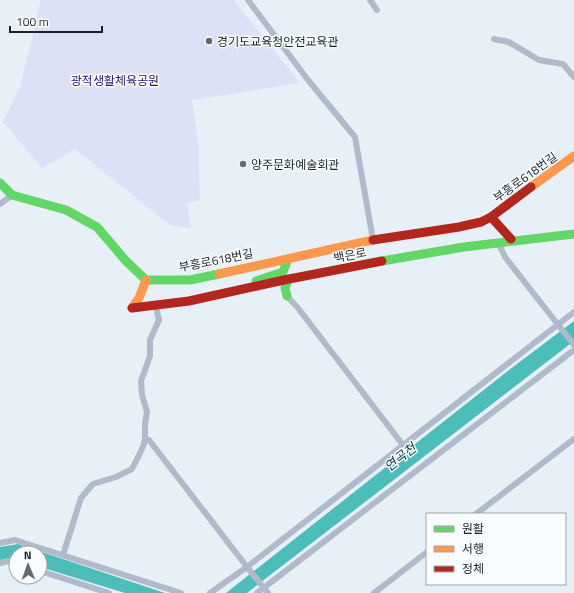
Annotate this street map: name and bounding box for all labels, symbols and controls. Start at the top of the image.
scale bar [10,8,102,34]
text: 100 m [16,12,49,31]
place label: 경기도교육청안전교육관 [217,32,338,51]
marker: 경기도교육청안전교육관 [204,36,214,46]
park label: 광적생활체육공원 [71,71,159,90]
street label: 부흥로618번길 [489,147,561,207]
place label: 양주문화예술회관 [251,155,339,174]
marker: 양주문화예술회관 [238,159,248,169]
street label: 부흥로618번길 [177,243,255,277]
street label: 백은로 [332,243,368,267]
water label: 연곡천 [380,437,421,476]
legend [426,513,566,585]
text: 원활 [462,519,484,538]
text: 서행 [462,539,484,558]
north arrow [8,545,48,585]
text: N [24,547,32,563]
text: 정체 [462,559,484,578]

